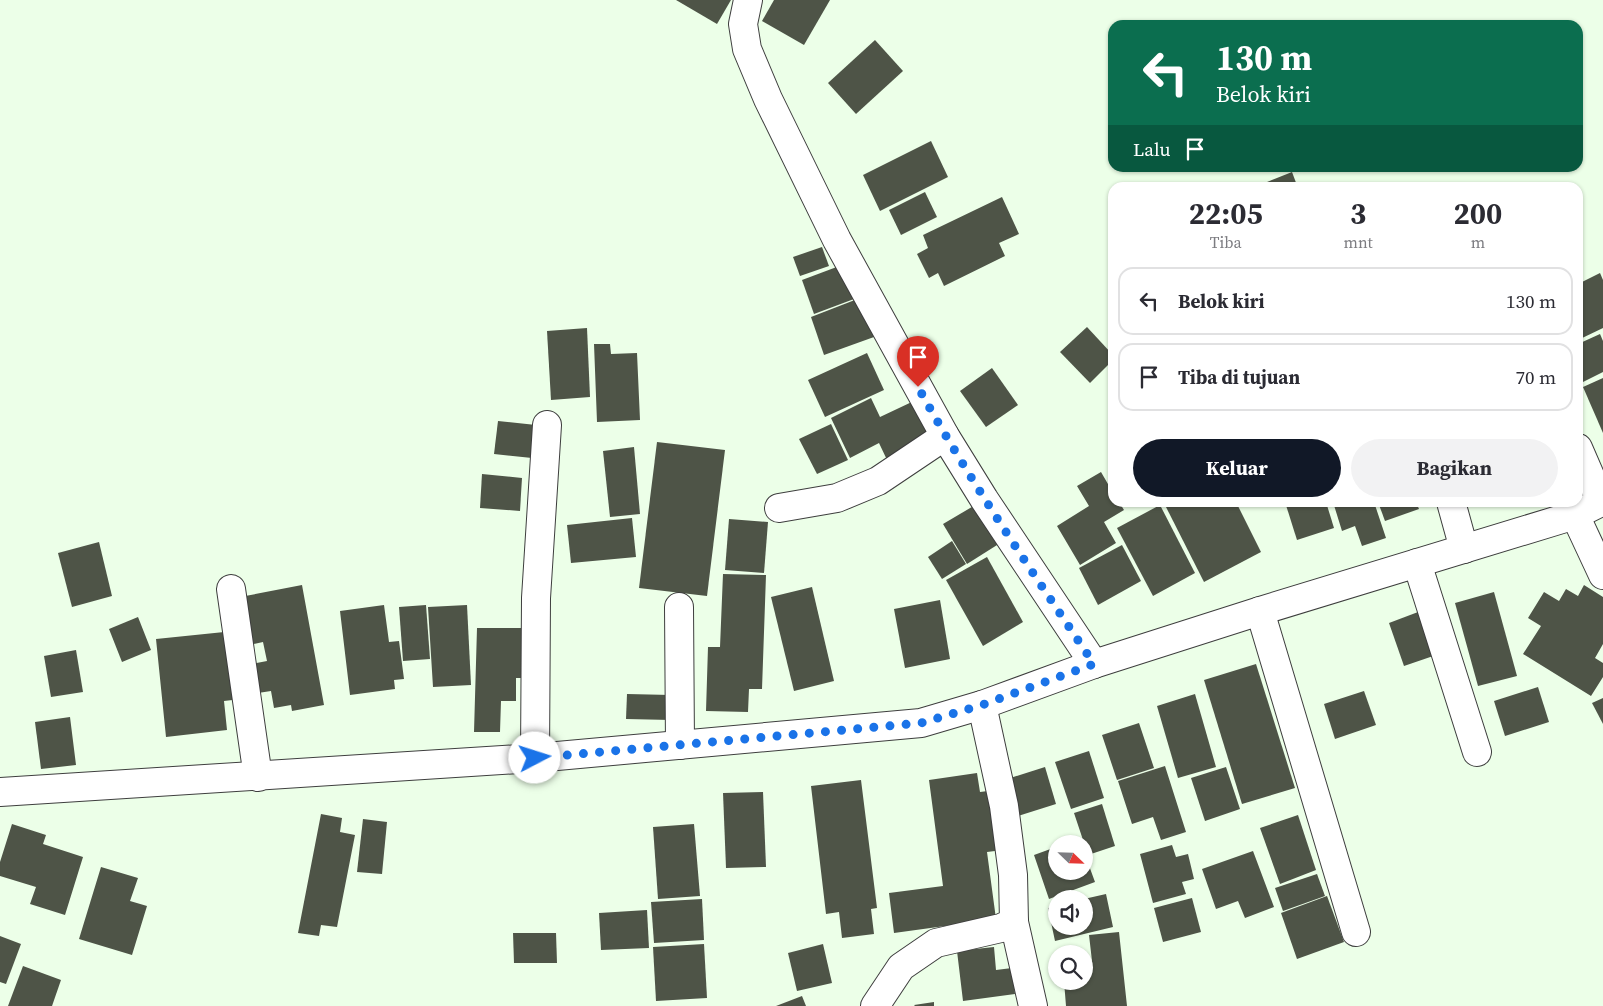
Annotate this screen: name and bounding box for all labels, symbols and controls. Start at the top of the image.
text: 130 m [1216,34,1312,82]
icon: left [1133,40,1198,105]
text: Belok kiri [1216,79,1311,109]
icon: arrive [1181,135,1209,163]
text: Lalu [1133,136,1171,162]
text: 22:05 [1189,193,1263,234]
text: 3 [1350,193,1366,234]
text: 200 [1453,193,1502,234]
text: Tiba [1210,231,1242,253]
text: mnt [1344,231,1373,253]
text: m [1471,231,1485,253]
icon: left [1135,287,1163,315]
text: Belok kiri [1178,288,1265,314]
text: 130 m [1506,288,1556,314]
pin [897,336,939,387]
icon: arrive [904,343,932,371]
icon: arrive [1135,363,1163,391]
text: Tiba di tujuan [1178,364,1300,390]
text: 70 m [1515,364,1556,390]
button: Keluar [1133,439,1341,497]
button: Bagikan [1351,439,1558,497]
position arrow [508,731,560,783]
north arrow [1048,835,1092,880]
map controls [1048,835,1093,990]
button: sound [1048,890,1093,935]
button: search [1048,945,1093,990]

